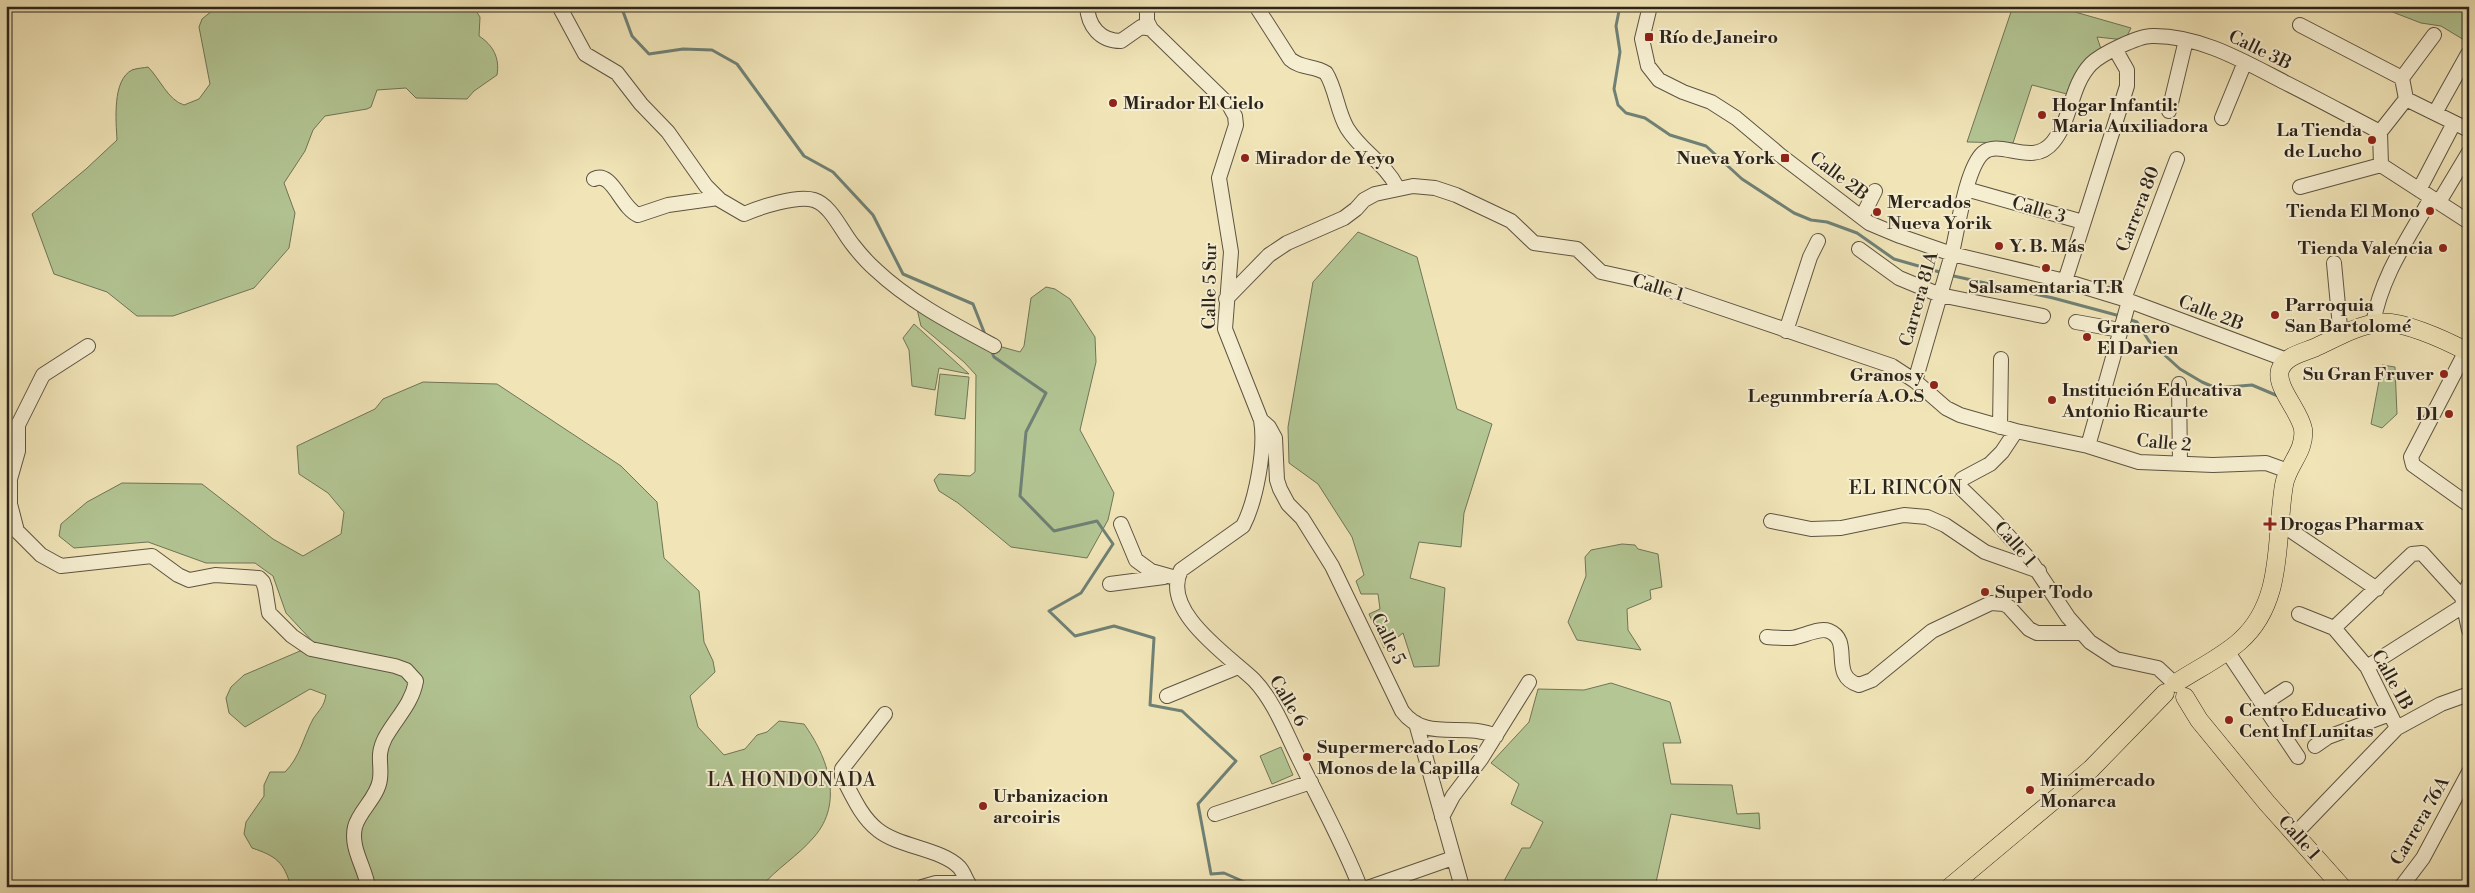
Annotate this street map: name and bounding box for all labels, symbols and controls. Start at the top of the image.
street label: Calle 3B [2225,25,2295,75]
place label: Río de Janeiro [1659,26,1778,49]
marker: Río de Janeiro [1643,31,1655,43]
place label: Mirador El Cielo [1123,92,1264,115]
place label: Hogar Infantil: Maria Auxiliadora [2052,94,2209,138]
marker: Mirador El Cielo [1107,97,1119,109]
marker: Hogar Infantil: Maria Auxiliadora [2036,109,2048,121]
place label: La Tienda de Lucho [2277,119,2362,163]
marker: La Tienda de Lucho [2366,134,2378,146]
street label: Calle 2B [1805,146,1873,206]
place label: Mirador de Yeyo [1255,147,1395,170]
place label: Nueva York [1676,147,1776,170]
marker: Mirador de Yeyo [1239,152,1251,164]
marker: Nueva York [1779,152,1791,164]
street label: Carrera 80 [2111,163,2165,255]
place label: Mercados Nueva Yorik [1887,191,1993,235]
street label: Calle 3 [2009,191,2069,229]
place label: Tienda El Mono [2286,200,2420,223]
marker: Tienda El Mono [2424,205,2436,217]
marker: Mercados Nueva Yorik [1871,206,1883,218]
place label: Y. B. Más [2009,235,2085,258]
place label: Tienda Valencia [2298,237,2433,260]
marker: Y. B. Más [1993,240,2005,252]
street label: Calle 5 Sur [1198,242,1222,330]
marker: Tienda Valencia [2437,242,2449,254]
street label: Carrera 81A [1894,248,1944,349]
marker: Salsamentaria T.R [2040,262,2052,274]
street label: Calle 1 [1629,269,1687,307]
place label: Salsamentaria T.R [1969,276,2124,299]
street label: Calle 2B [2175,290,2247,336]
place label: Parroquia San Bartolomé [2285,294,2412,338]
marker: Parroquia San Bartolomé [2269,309,2281,321]
place label: Granero El Darien [2097,316,2178,360]
marker: Granero El Darien [2081,331,2093,343]
place label: Su Gran Fruver [2303,363,2434,386]
place label: Granos y Legunmbrería A.O.S [1748,364,1925,408]
marker: Su Gran Fruver [2438,368,2450,380]
marker: Granos y Legunmbrería A.O.S [1928,379,1940,391]
place label: Institución Educativa Antonio Ricaurte [2061,379,2242,423]
marker: Institución Educativa Antonio Ricaurte [2046,394,2058,406]
place label: D1 [2416,403,2439,426]
marker: D1 [2443,408,2455,420]
street label: Calle 2 [2136,429,2192,457]
district label: EL RINCÓN [1849,475,1963,500]
place label: Drogas Pharmax [2280,513,2425,536]
street label: Calle 1 [1989,517,2041,572]
marker: Drogas Pharmax [2264,518,2276,530]
place label: Super Todo [1995,581,2093,604]
marker: Super Todo [1979,586,1991,598]
street label: Calle 5 [1365,609,1411,669]
street label: Calle 1B [2366,646,2418,714]
street label: Calle 6 [1264,671,1312,731]
place label: Centro Educativo Cent Inf Lunitas [2239,699,2387,743]
marker: Centro Educativo Cent Inf Lunitas [2223,714,2235,726]
place label: Supermercado Los Monos de la Capilla [1317,736,1481,780]
marker: Supermercado Los Monos de la Capilla [1301,751,1313,763]
district label: LA HONDONADA [707,768,877,792]
place label: Minimercado Monarca [2040,769,2155,813]
street label: Carrera 76A [2385,772,2455,869]
marker: Minimercado Monarca [2024,784,2036,796]
place label: Urbanizacion arcoiris [993,785,1108,829]
marker: Urbanizacion arcoiris [977,800,989,812]
street label: Calle 1 [2273,811,2325,865]

